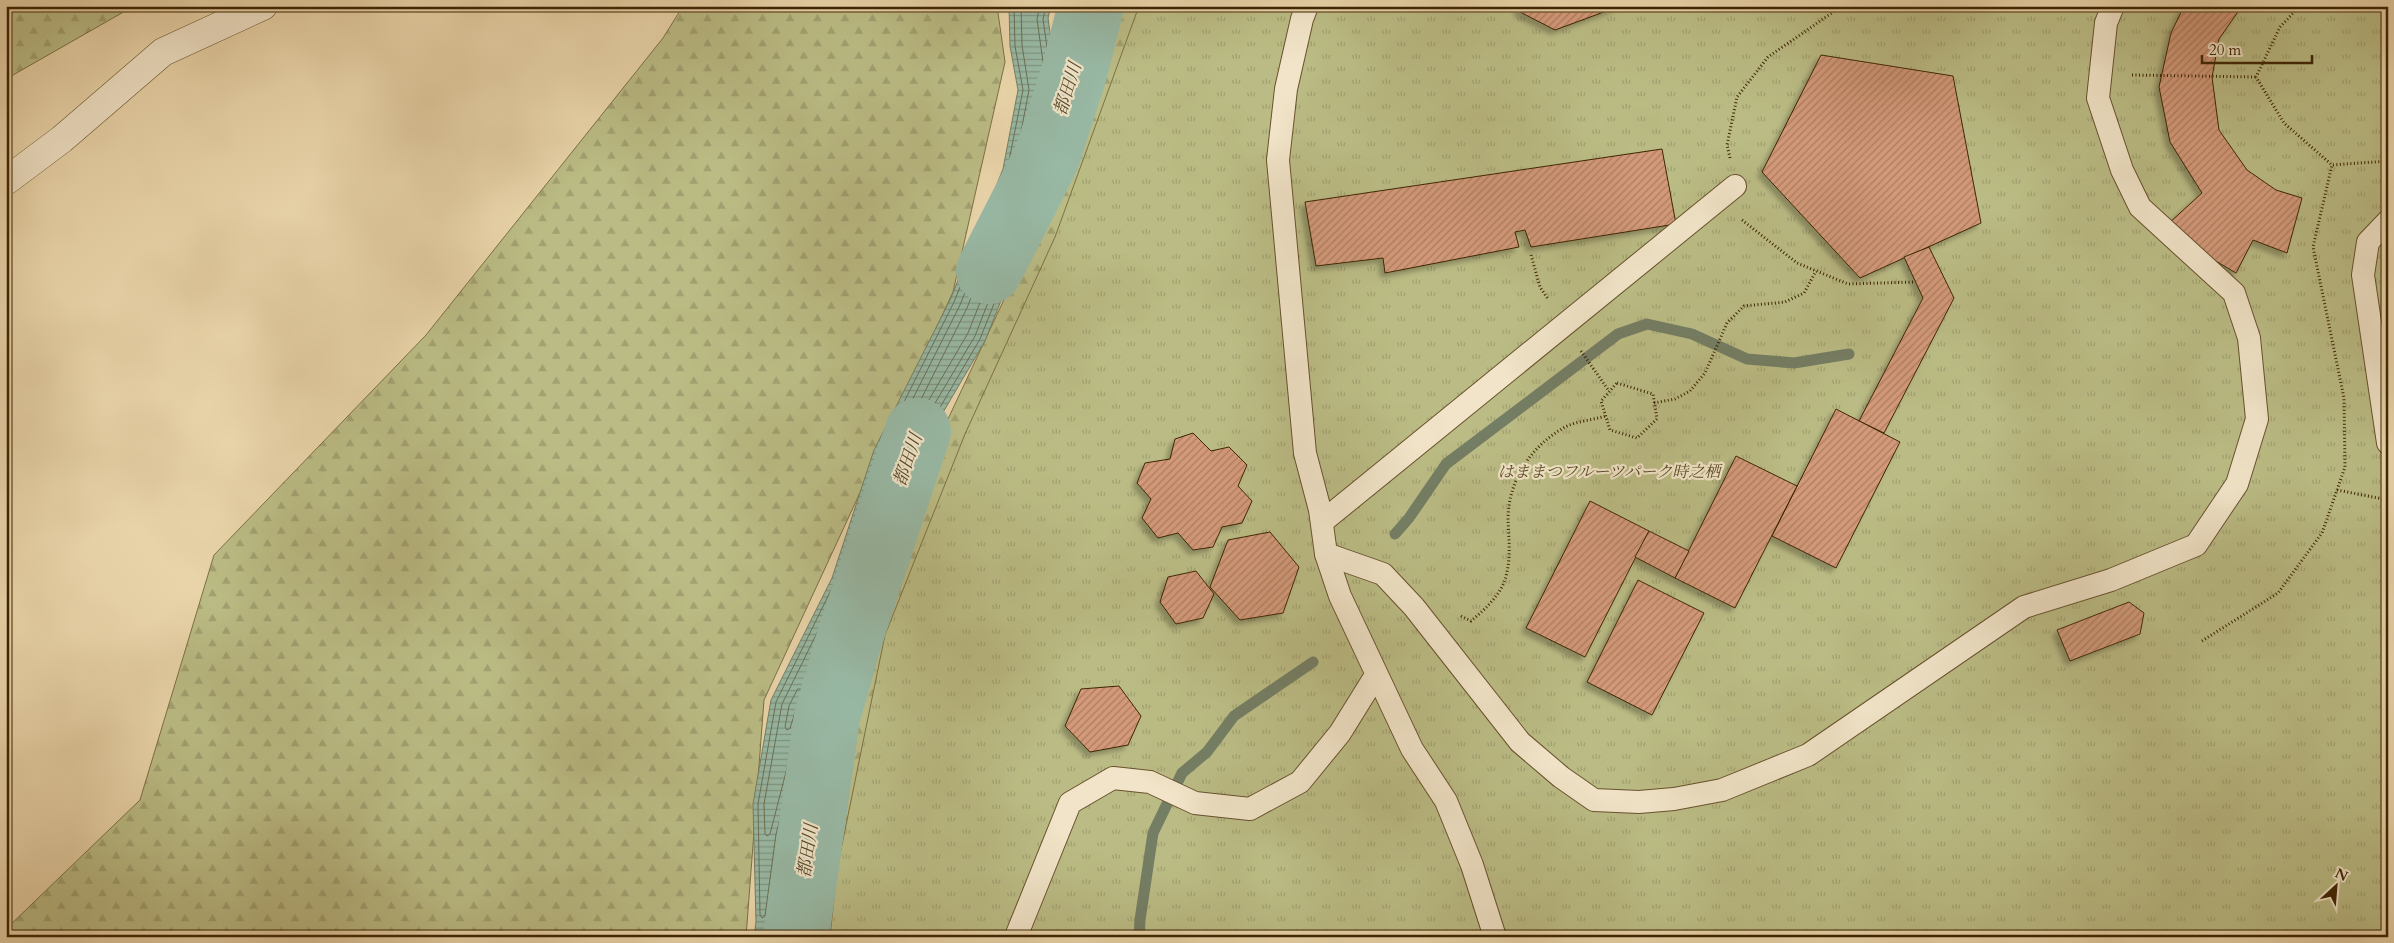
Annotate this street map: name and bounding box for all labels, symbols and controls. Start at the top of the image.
scale bar [2202,32,2312,64]
text: 20 m [2209,40,2241,60]
water label: 都田川 [1048,58,1088,118]
water label: 都田川 [887,429,929,490]
park label: はままつフルーツパーク時之栖 [1498,461,1723,483]
water label: 都田川 [792,821,824,879]
north arrow [2312,860,2362,910]
text: N [2332,864,2351,886]

